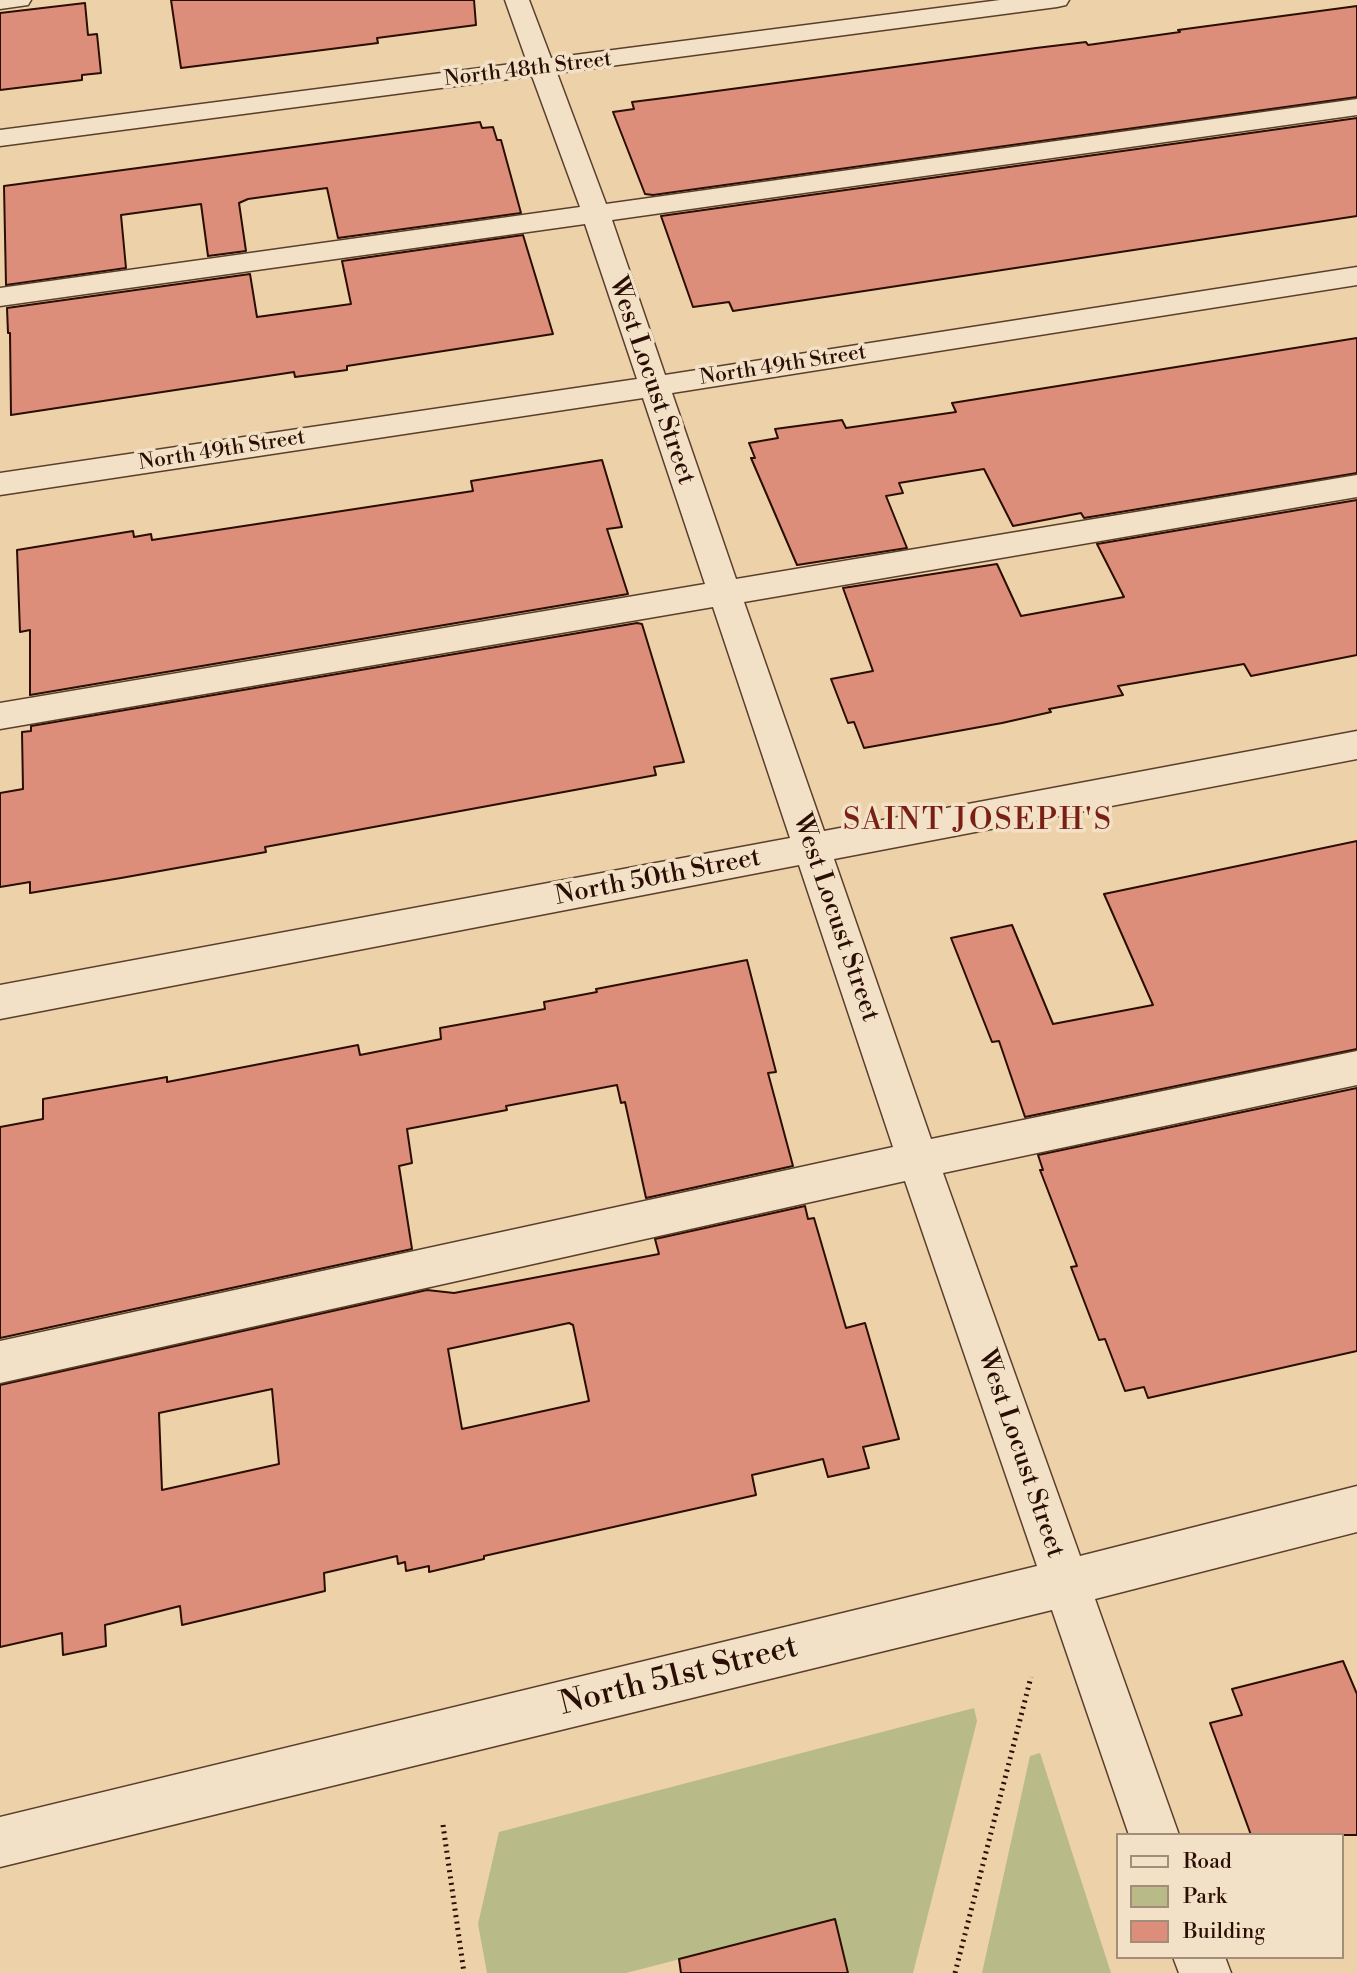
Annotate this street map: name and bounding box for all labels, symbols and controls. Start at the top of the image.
street label: North 48th Street [443,47,613,93]
street label: West Locust Street [601,273,701,489]
street label: North 49th Street [698,340,868,392]
street label: North 49th Street [137,425,307,477]
district label: SAINT JOSEPH'S [845,804,1111,840]
street label: West Locust Street [785,810,885,1026]
street label: North 50th Street [553,843,763,913]
street label: West Locust Street [970,1346,1070,1562]
street label: North 51st Street [556,1629,802,1725]
legend [1116,1833,1343,1959]
text: Road [1183,1849,1232,1875]
text: Park [1183,1884,1227,1910]
text: Building [1183,1919,1265,1945]

